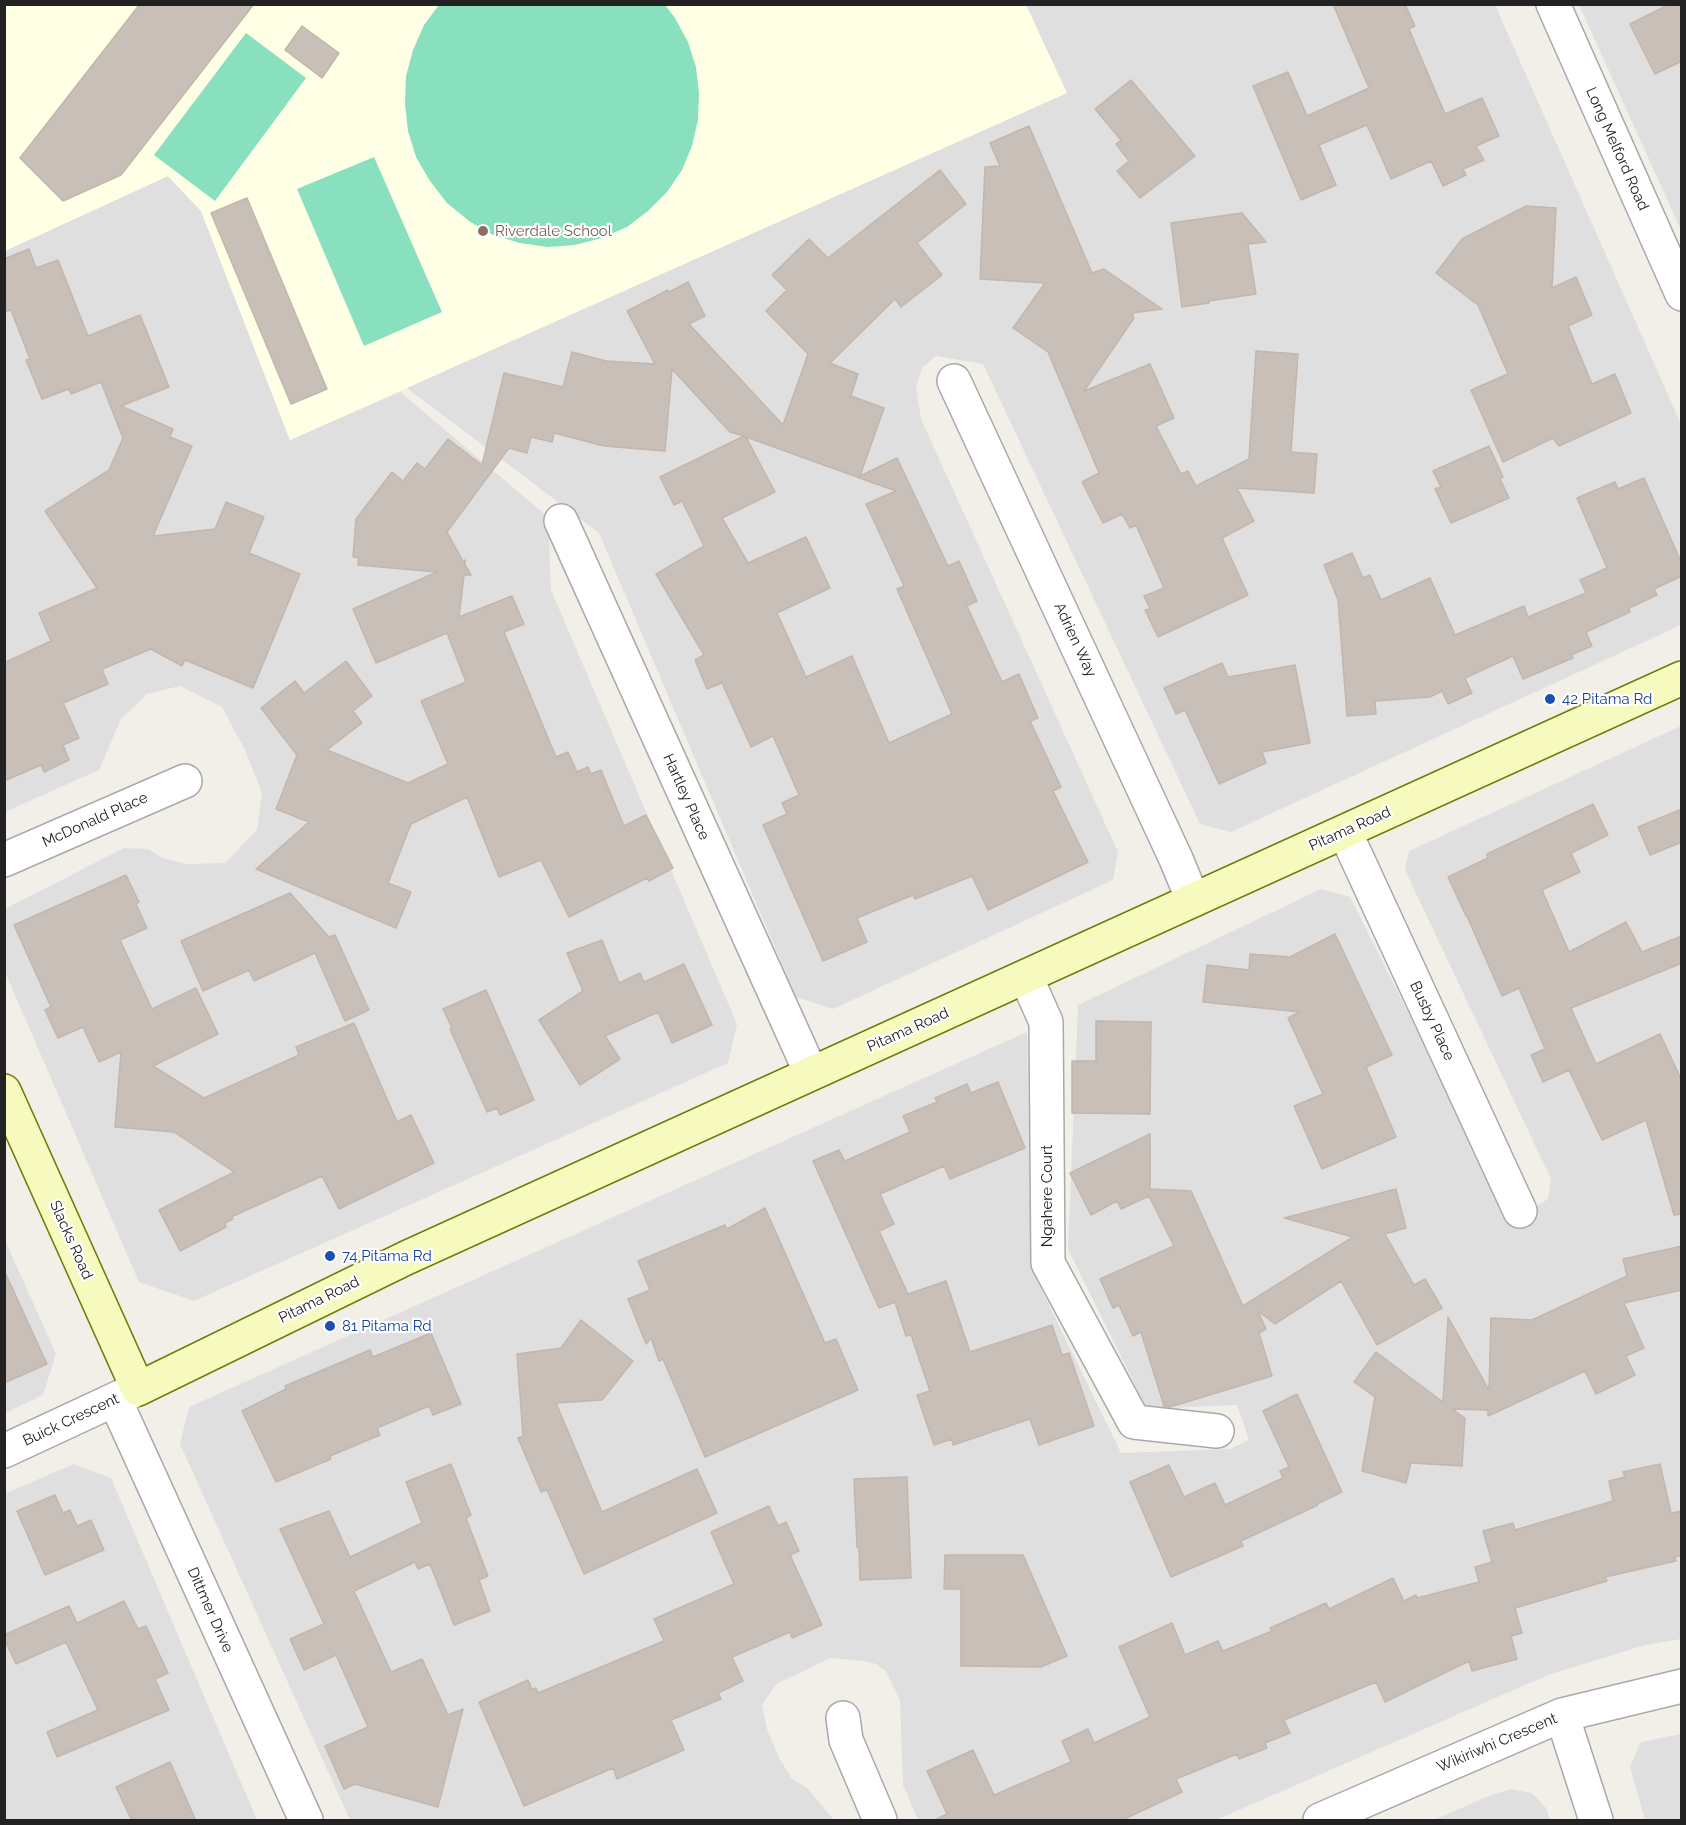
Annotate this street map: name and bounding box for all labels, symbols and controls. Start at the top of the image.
street label: Long Melford Road [1582,85,1652,213]
place label: Riverdale School [495,222,612,240]
marker: Riverdale School [476,224,490,238]
street label: Adrien Way [1050,600,1100,680]
place label: 42 Pitama Rd [1562,690,1652,708]
marker: 42 Pitama Rd [1543,692,1557,706]
street label: Hartley Place [659,751,713,843]
street label: McDonald Place [39,789,151,851]
street label: Pitama Road [1306,803,1394,855]
street label: Busby Place [1406,978,1458,1064]
street label: Pitama Road [864,1004,952,1056]
street label: Ngahere Court [1038,1145,1056,1247]
street label: Slacks Road [46,1198,96,1282]
place label: 74 Pitama Rd [342,1247,432,1265]
marker: 74 Pitama Rd [323,1249,337,1263]
street label: Pitama Road [276,1273,362,1327]
place label: 81 Pitama Rd [342,1317,432,1335]
marker: 81 Pitama Rd [323,1319,337,1333]
street label: Buick Crescent [20,1390,122,1450]
street label: Dittmer Drive [183,1565,237,1655]
street label: Wikiriwhi Crescent [1434,1710,1560,1776]

